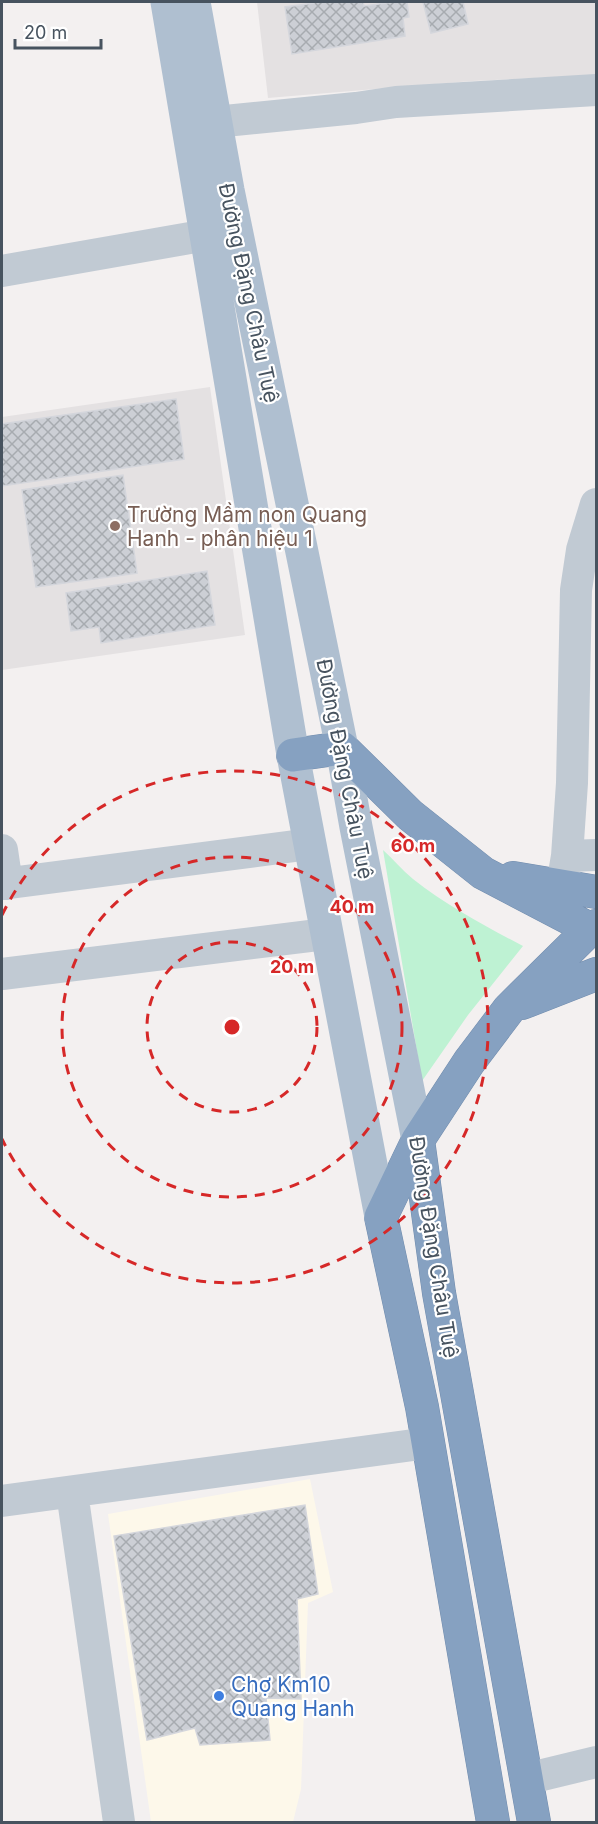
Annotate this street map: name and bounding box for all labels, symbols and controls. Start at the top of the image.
scale bar [15,12,100,50]
text: 20 m [24,22,67,43]
street label: Đường Đặng Châu Tuệ [214,181,284,405]
place label: Trường Mầm non Quang Hanh - phân hiệu 1 [127,502,367,551]
marker: Trường Mầm non Quang Hanh - phân hiệu 1 [108,519,122,533]
street label: Đường Đặng Châu Tuệ [311,657,379,881]
text: 60 m [391,835,435,856]
text: 40 m [330,896,375,917]
text: 20 m [270,956,314,977]
centre of rings [222,1017,242,1037]
street label: Đường Đặng Châu Tuệ [404,1134,464,1360]
place label: Chợ Km10 Quang Hanh [231,1672,355,1721]
marker: Chợ Km10 Quang Hanh [212,1689,226,1703]

